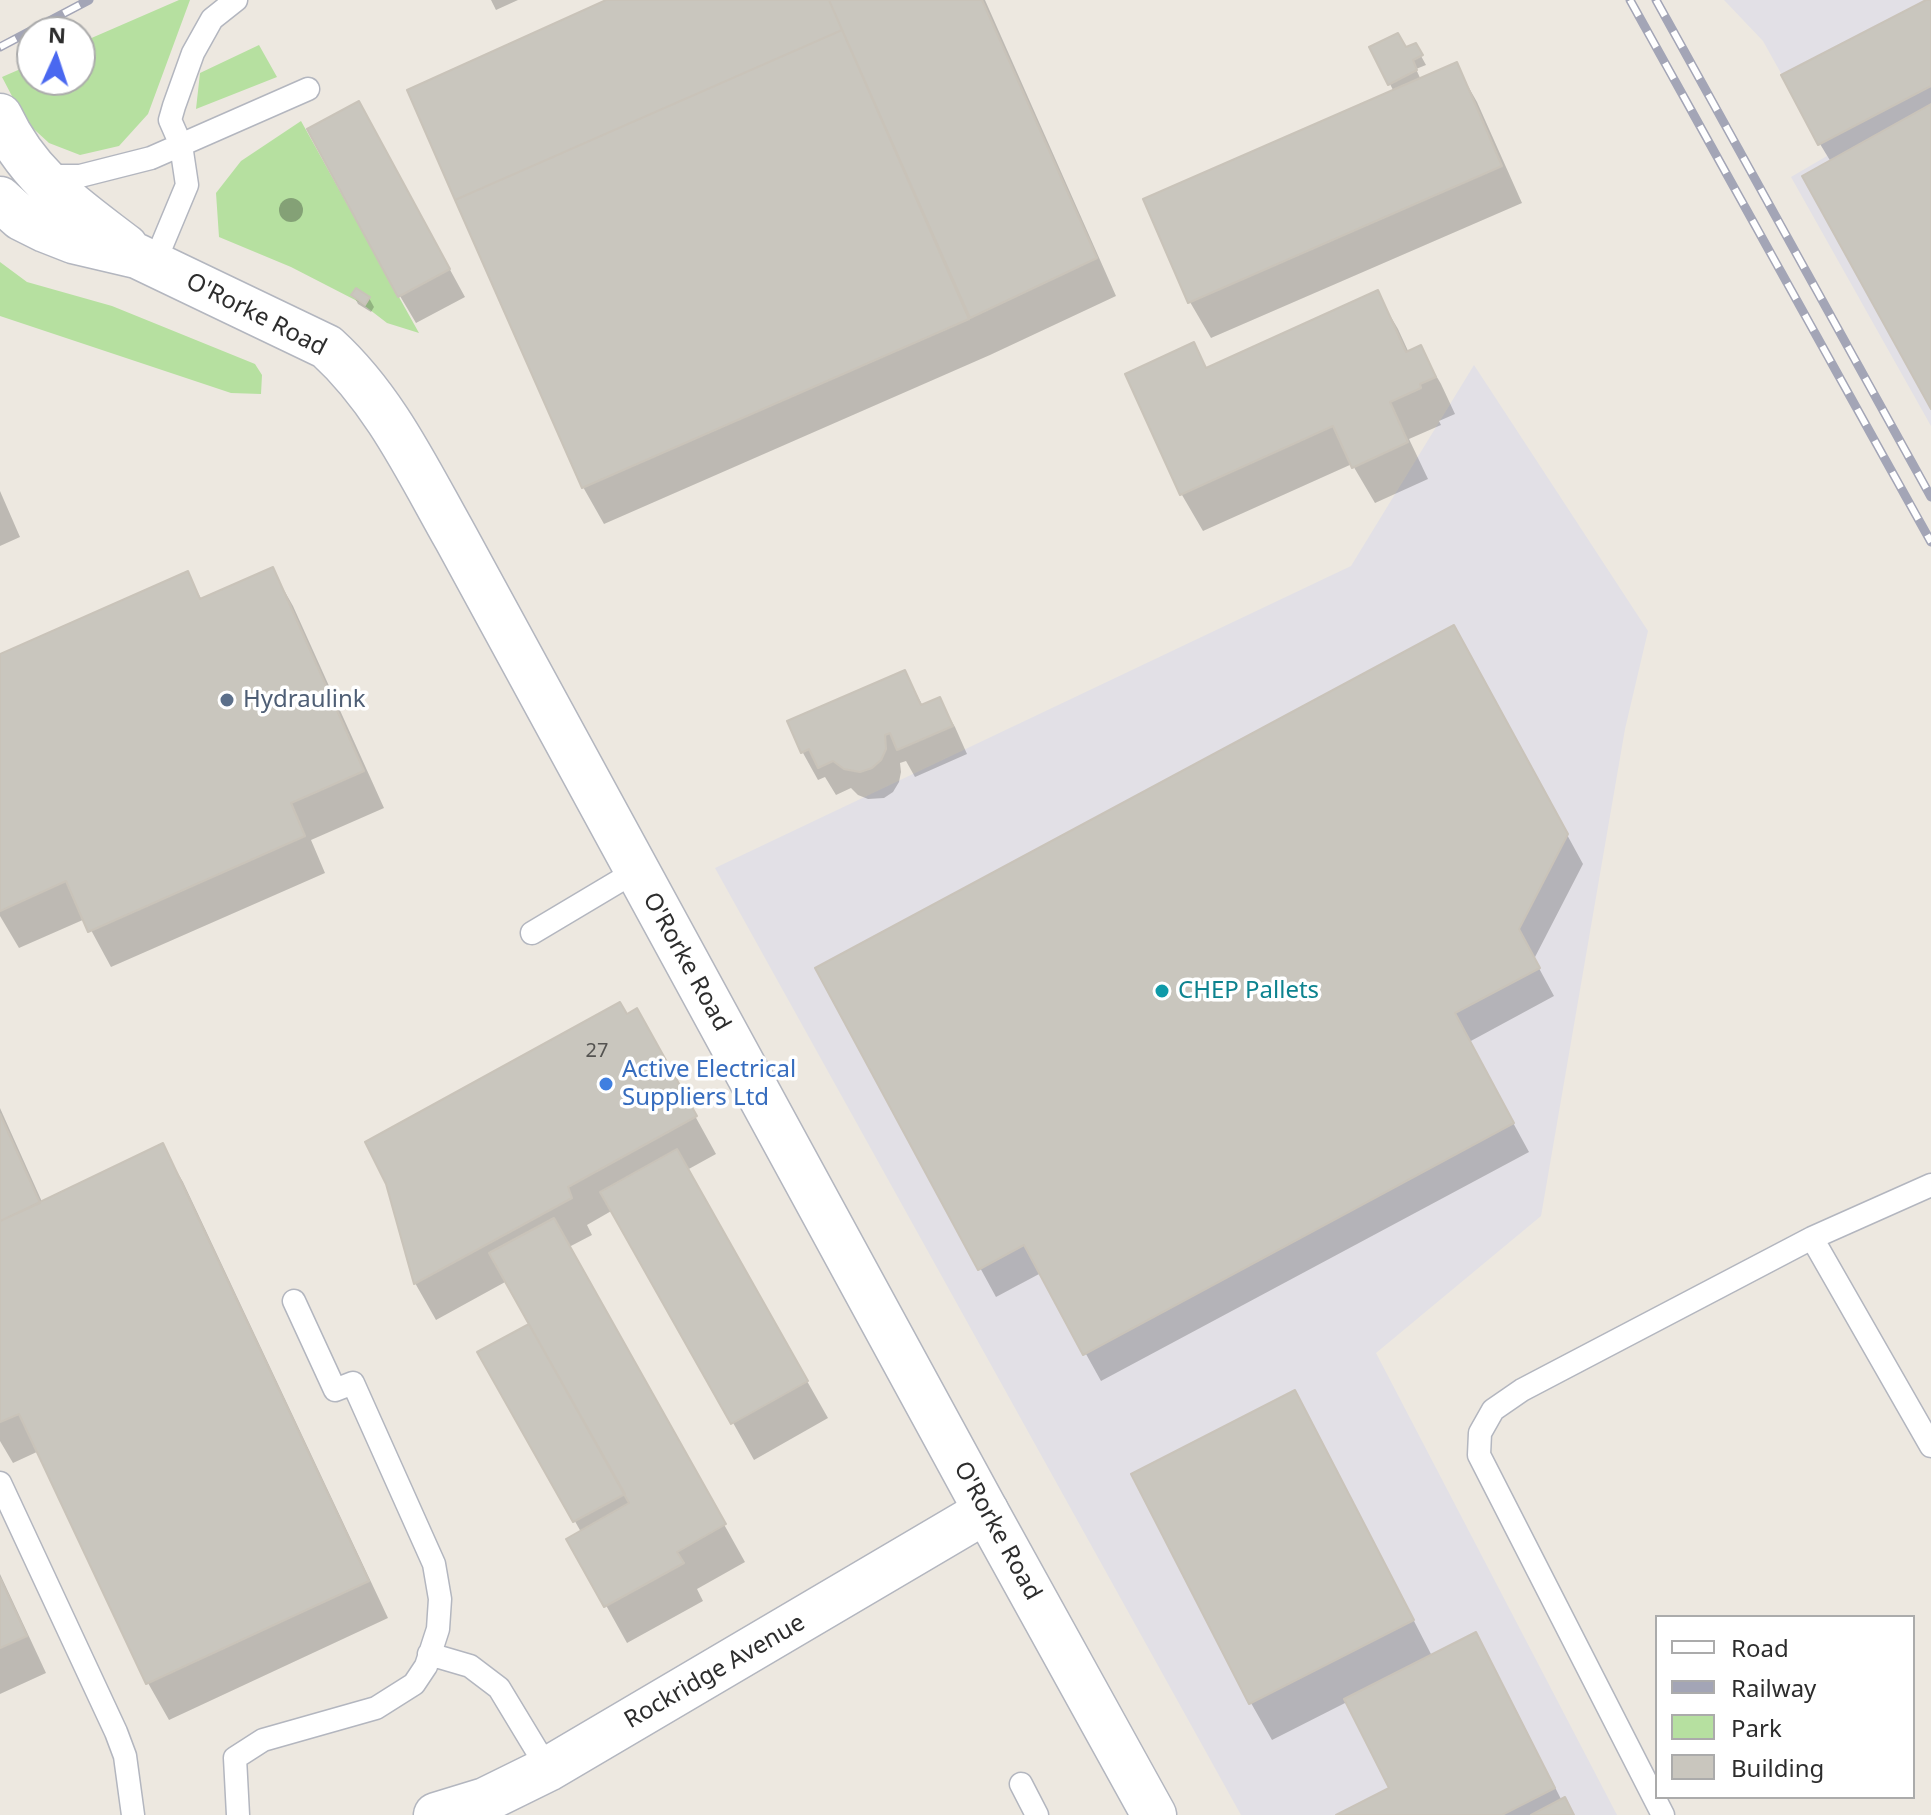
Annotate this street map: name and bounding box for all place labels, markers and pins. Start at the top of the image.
place label: Hydraulink [243,686,366,714]
marker: Hydraulink [218,691,236,709]
place label: CHEP Pallets [1178,977,1319,1005]
marker: CHEP Pallets [1153,982,1171,1000]
place label: Active Electrical Suppliers Ltd [622,1056,796,1112]
marker: Active Electrical Suppliers Ltd [597,1075,615,1093]

